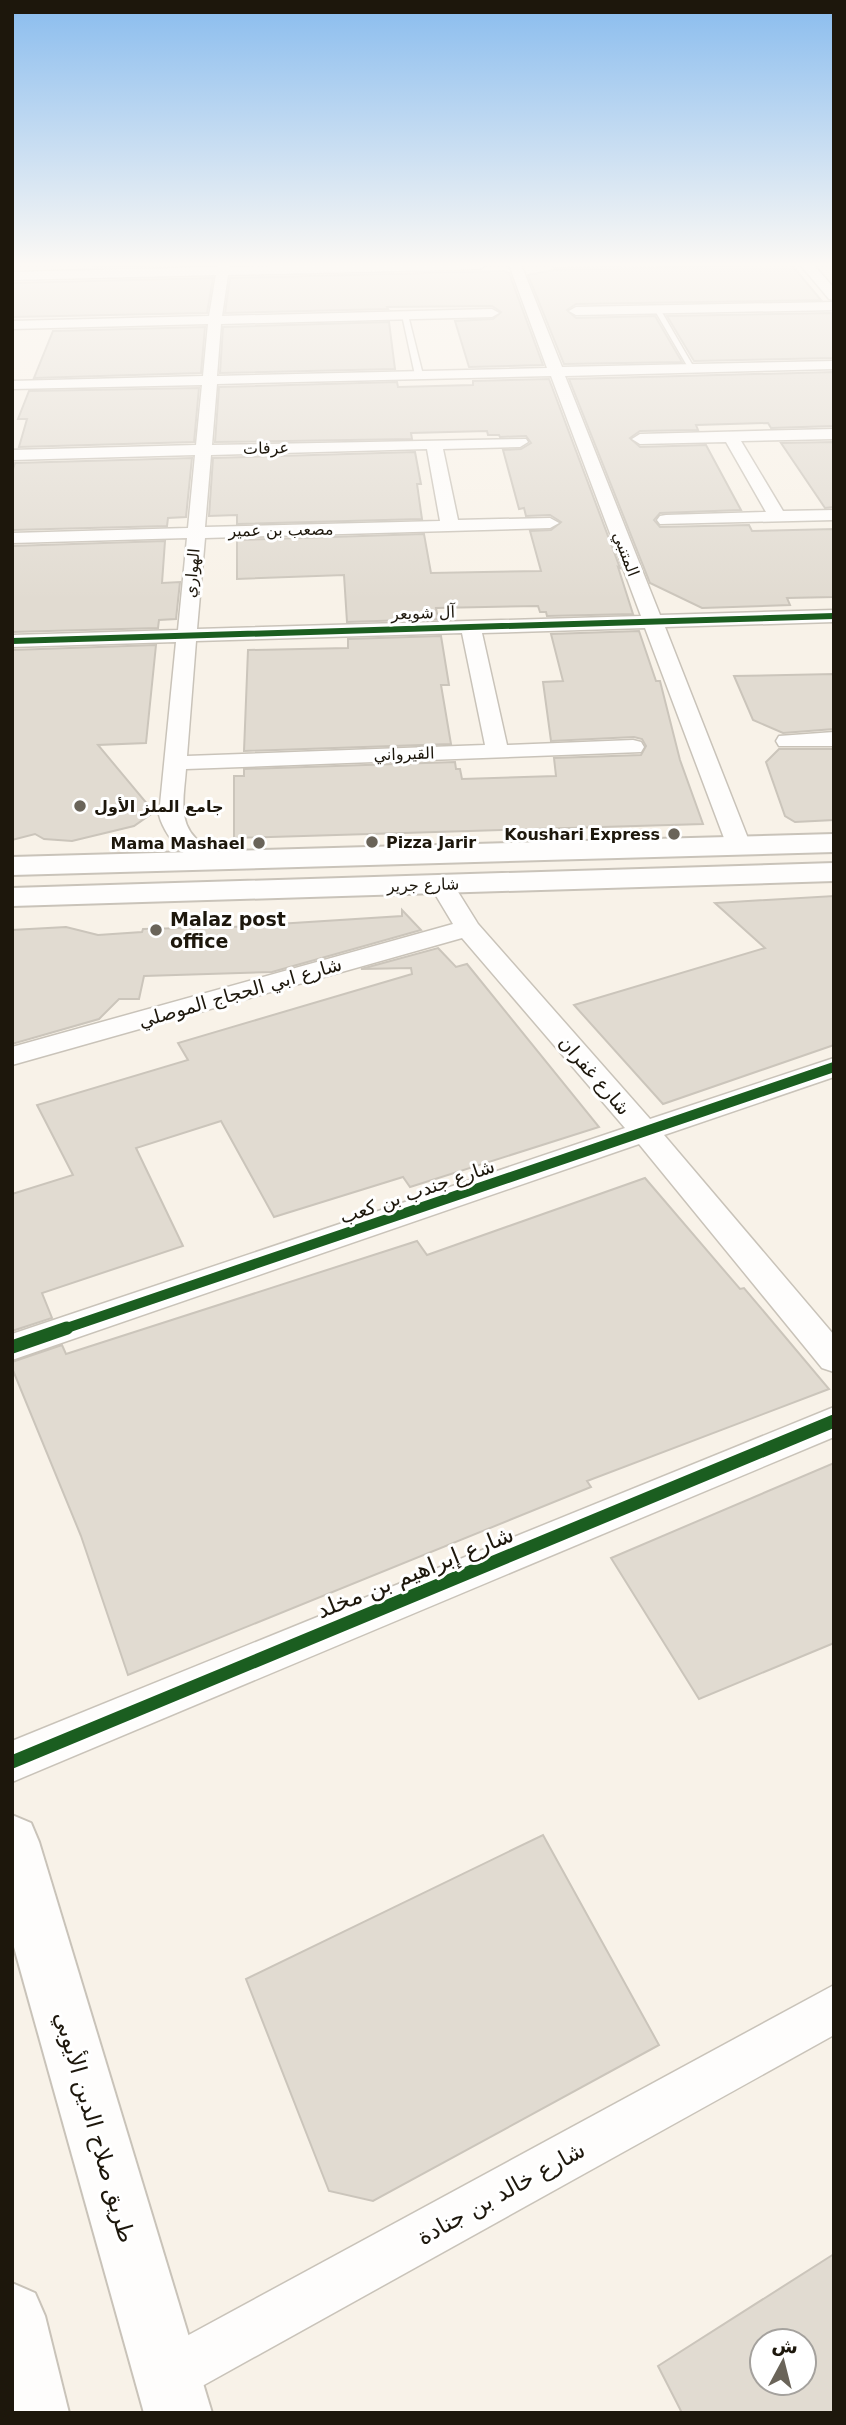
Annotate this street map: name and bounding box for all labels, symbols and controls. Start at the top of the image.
street label: عرفات [243,438,289,459]
street label: مصعب بن عمير [227,520,334,541]
street label: المتنبي [608,529,643,579]
street label: الهواري [180,547,205,599]
street label: آل شويعر [390,602,457,625]
street label: القيرواني [373,743,435,766]
place label: جامع الملز الأول [94,797,223,816]
marker: جامع الملز الأول [72,798,88,814]
place label: Koushari Express [504,825,660,844]
marker: Koushari Express [666,826,682,842]
place label: Pizza Jarir [386,833,476,852]
place label: Mama Mashael [110,834,245,853]
marker: Pizza Jarir [364,834,380,850]
marker: Mama Mashael [251,835,267,851]
street label: شارع جرير [385,874,460,897]
place label: Malaz post office [170,908,286,952]
marker: Malaz post office [148,922,164,938]
street label: شارع ابي الحجاج الموصلي [136,952,344,1033]
street label: شارع غفران [554,1031,635,1120]
street label: شارع جندب بن كعب [337,1154,498,1229]
street label: شارع إبراهيم بن مخلد [313,1521,518,1624]
street label: طريق صلاح الدين الأيوبي [49,2008,141,2246]
street label: شارع خالد بن جنادة [413,2136,590,2251]
north arrow [748,2327,818,2397]
text: ش [771,2333,799,2359]

